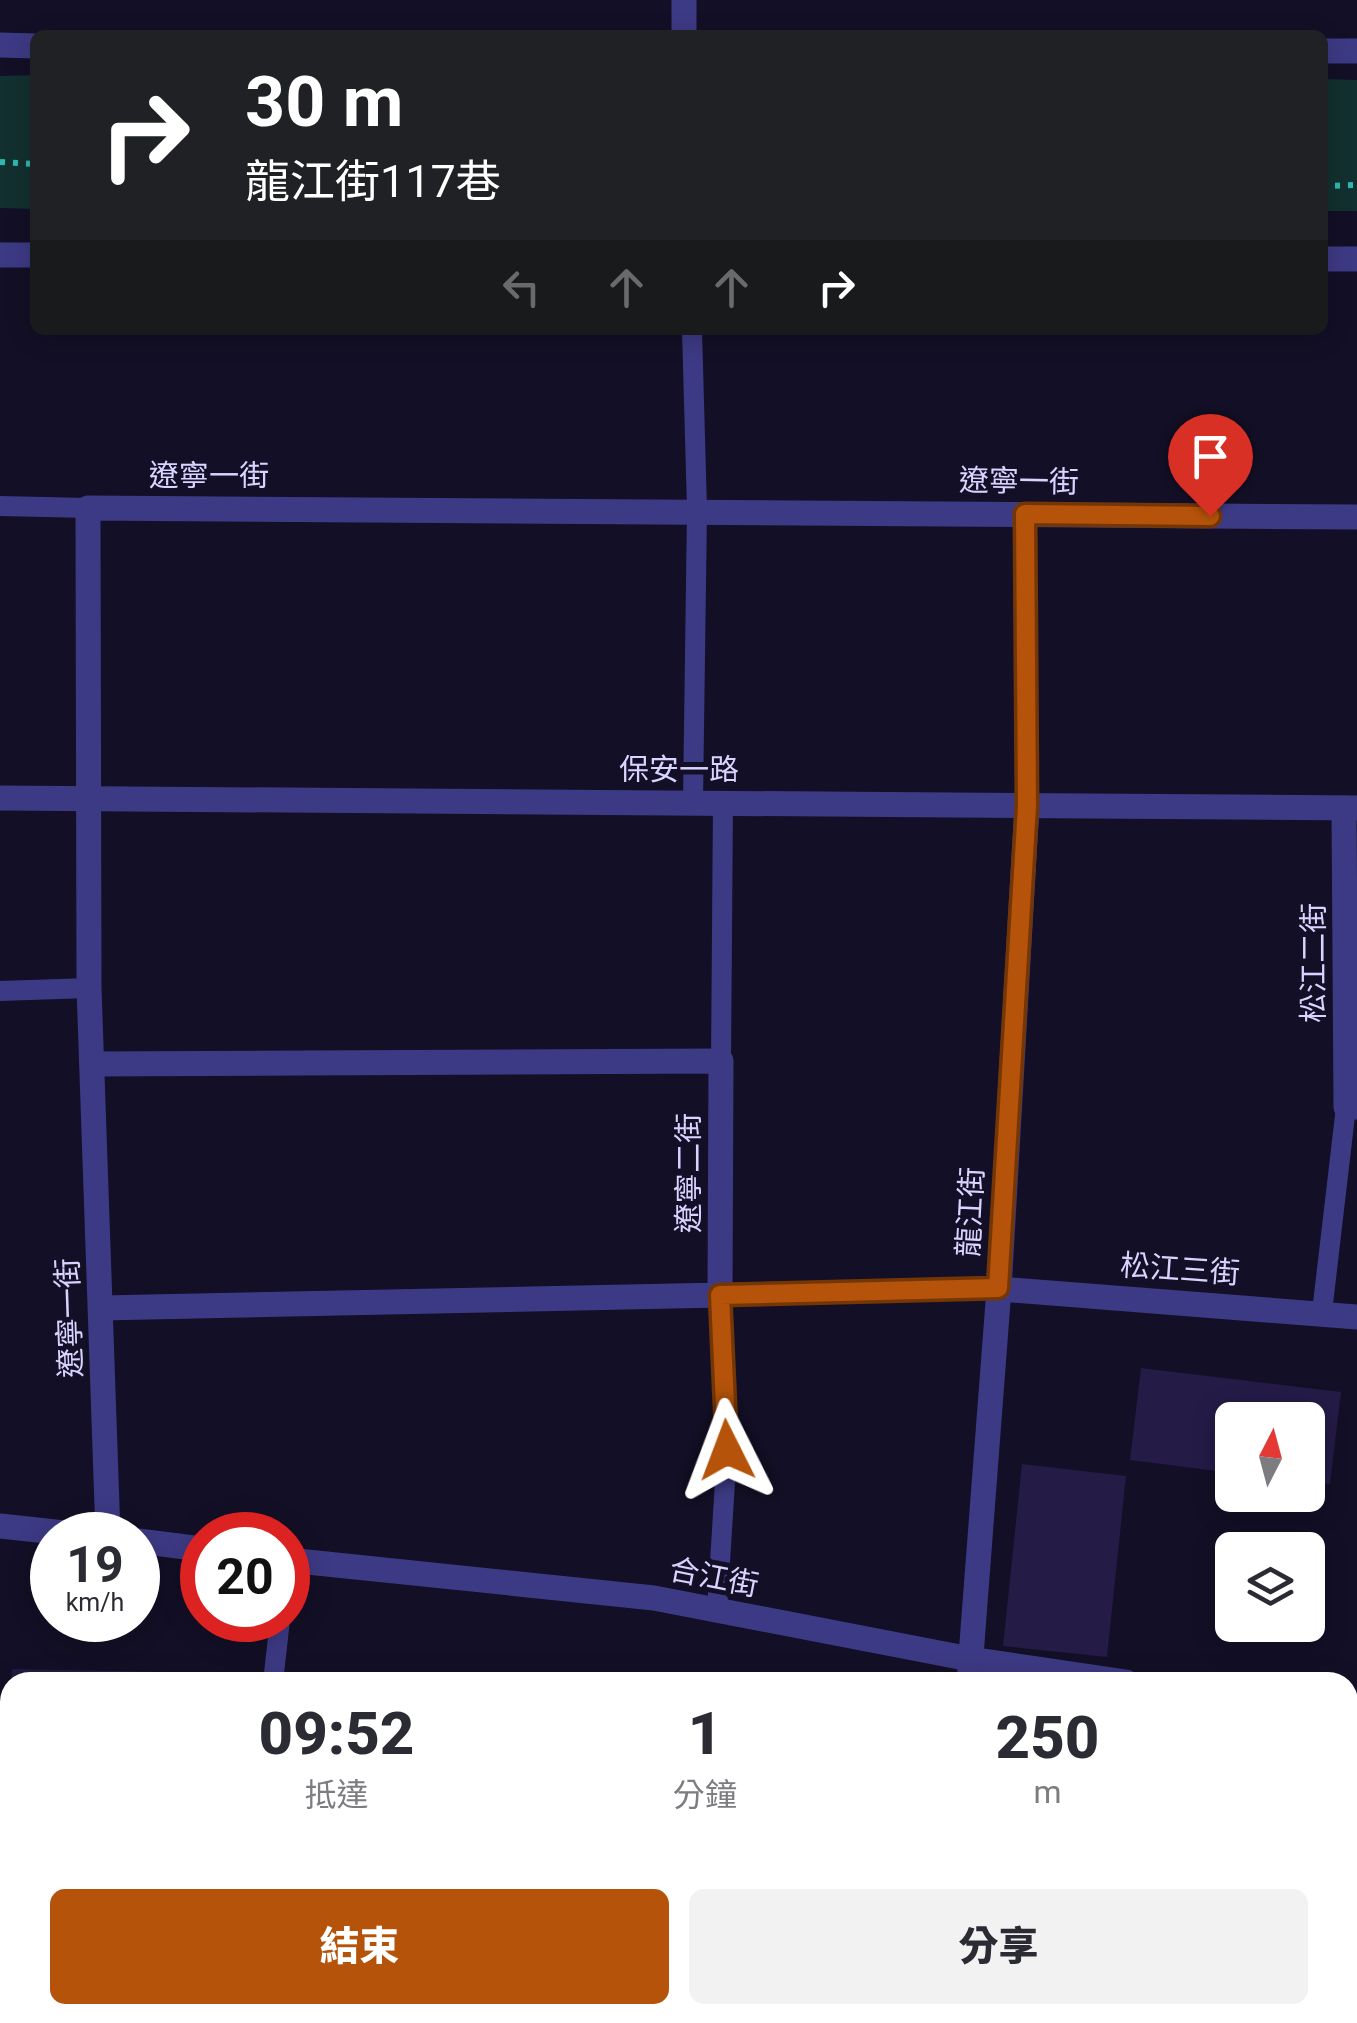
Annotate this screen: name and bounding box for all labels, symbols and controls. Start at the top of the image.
text: 30 m [245,61,403,143]
icon: right [80,70,210,200]
text: 龍江街117巷 [245,155,501,208]
icon: left [494,260,549,315]
icon: ahead [599,260,654,315]
icon: ahead [704,260,759,315]
icon: right [809,260,864,315]
pin [1168,414,1253,517]
icon: arrive [1183,429,1238,484]
street label: 遼寧一街 [149,458,269,493]
street label: 遼寧一街 [959,462,1079,500]
street label: 保安一路 [619,752,739,787]
street label: 松江二街 [1296,903,1331,1023]
street label: 遼寧二街 [671,1113,706,1233]
street label: 龍江街 [950,1166,990,1258]
street label: 松江三街 [1119,1247,1241,1291]
street label: 遼寧一街 [49,1257,89,1379]
position arrow [675,1398,779,1502]
north arrow [1215,1402,1325,1512]
map controls [1215,1402,1325,1642]
speed limit sign: 20 [180,1512,310,1642]
button: layers [1215,1532,1325,1642]
text: 19 [66,1536,124,1594]
street label: 合江街 [666,1551,762,1603]
text: km/h [66,1588,124,1617]
text: 09:52 [259,1698,414,1769]
text: 1 [688,1698,722,1769]
text: 250 [996,1702,1099,1773]
text: m [1033,1773,1062,1811]
text: 抵達 [305,1776,369,1814]
text: 分鐘 [673,1776,737,1814]
button: 結束 [50,1889,669,2004]
button: 分享 [689,1889,1308,2004]

